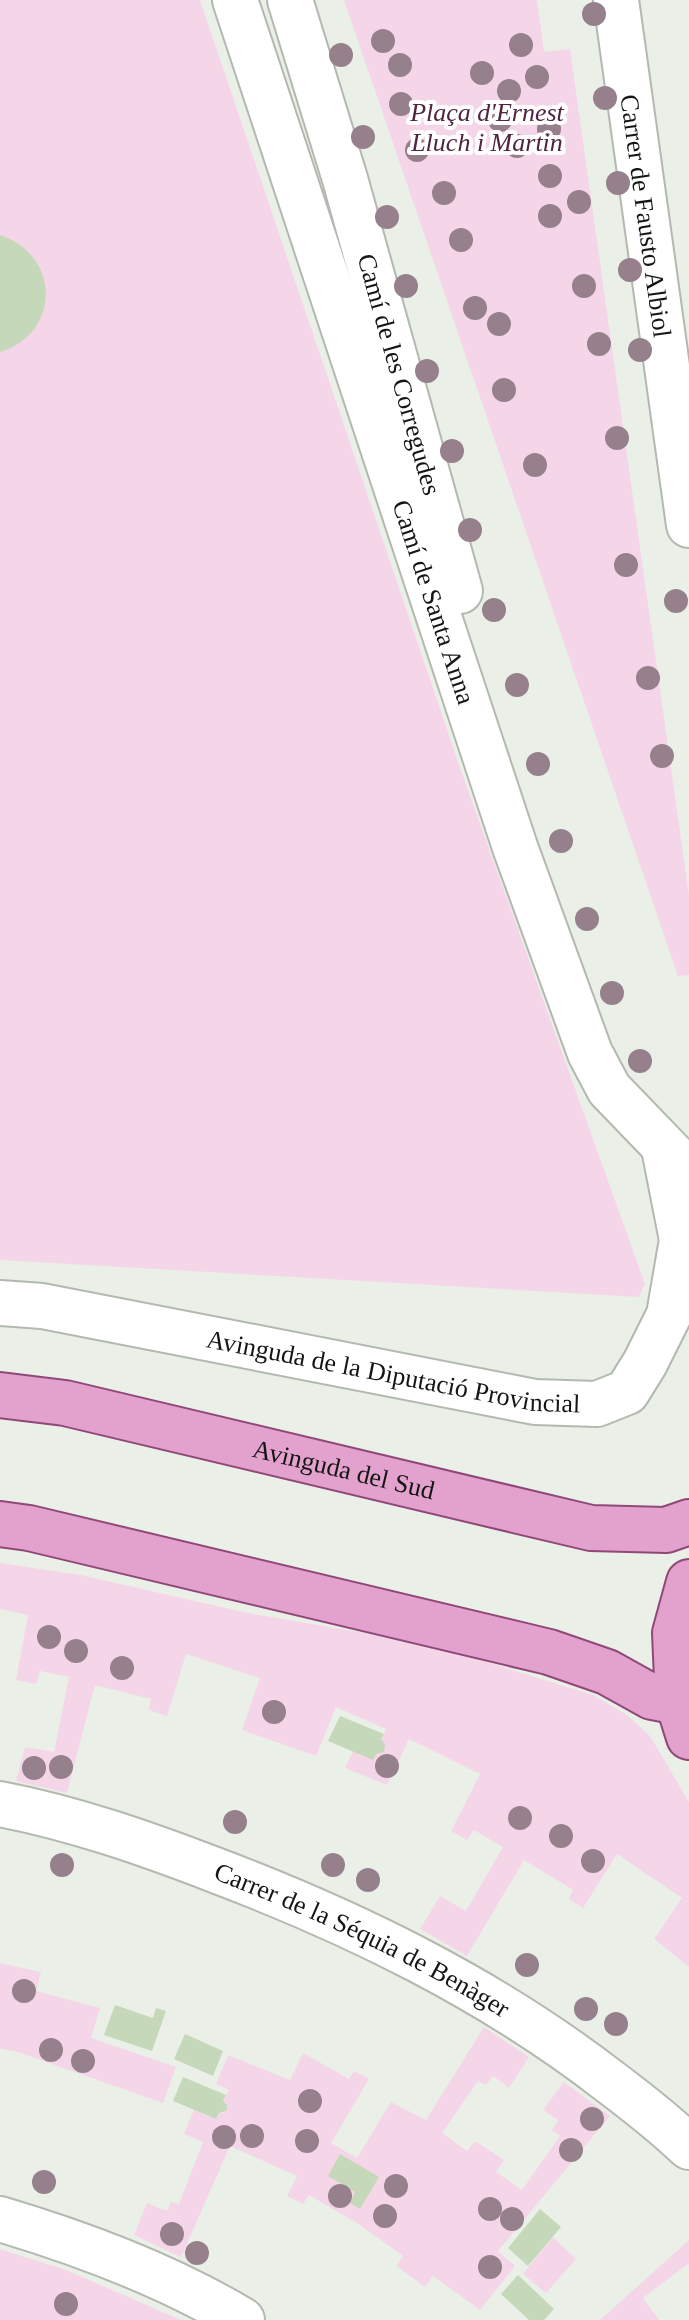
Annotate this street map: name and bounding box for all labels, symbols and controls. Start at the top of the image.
street label: Carrer de Fausto Albiol [615,93,677,339]
park label: Plaça d'Ernest Lluch i Martin [409,98,565,157]
street label: Camí de les Corregudes [352,250,447,498]
street label: Camí de Santa Anna [387,496,481,708]
street label: Avinguda de la Diputació Provincial [204,1324,581,1418]
street label: Avinguda del Sud [250,1434,438,1505]
street label: Carrer de la Séquia de Benàger [210,1857,515,2023]

